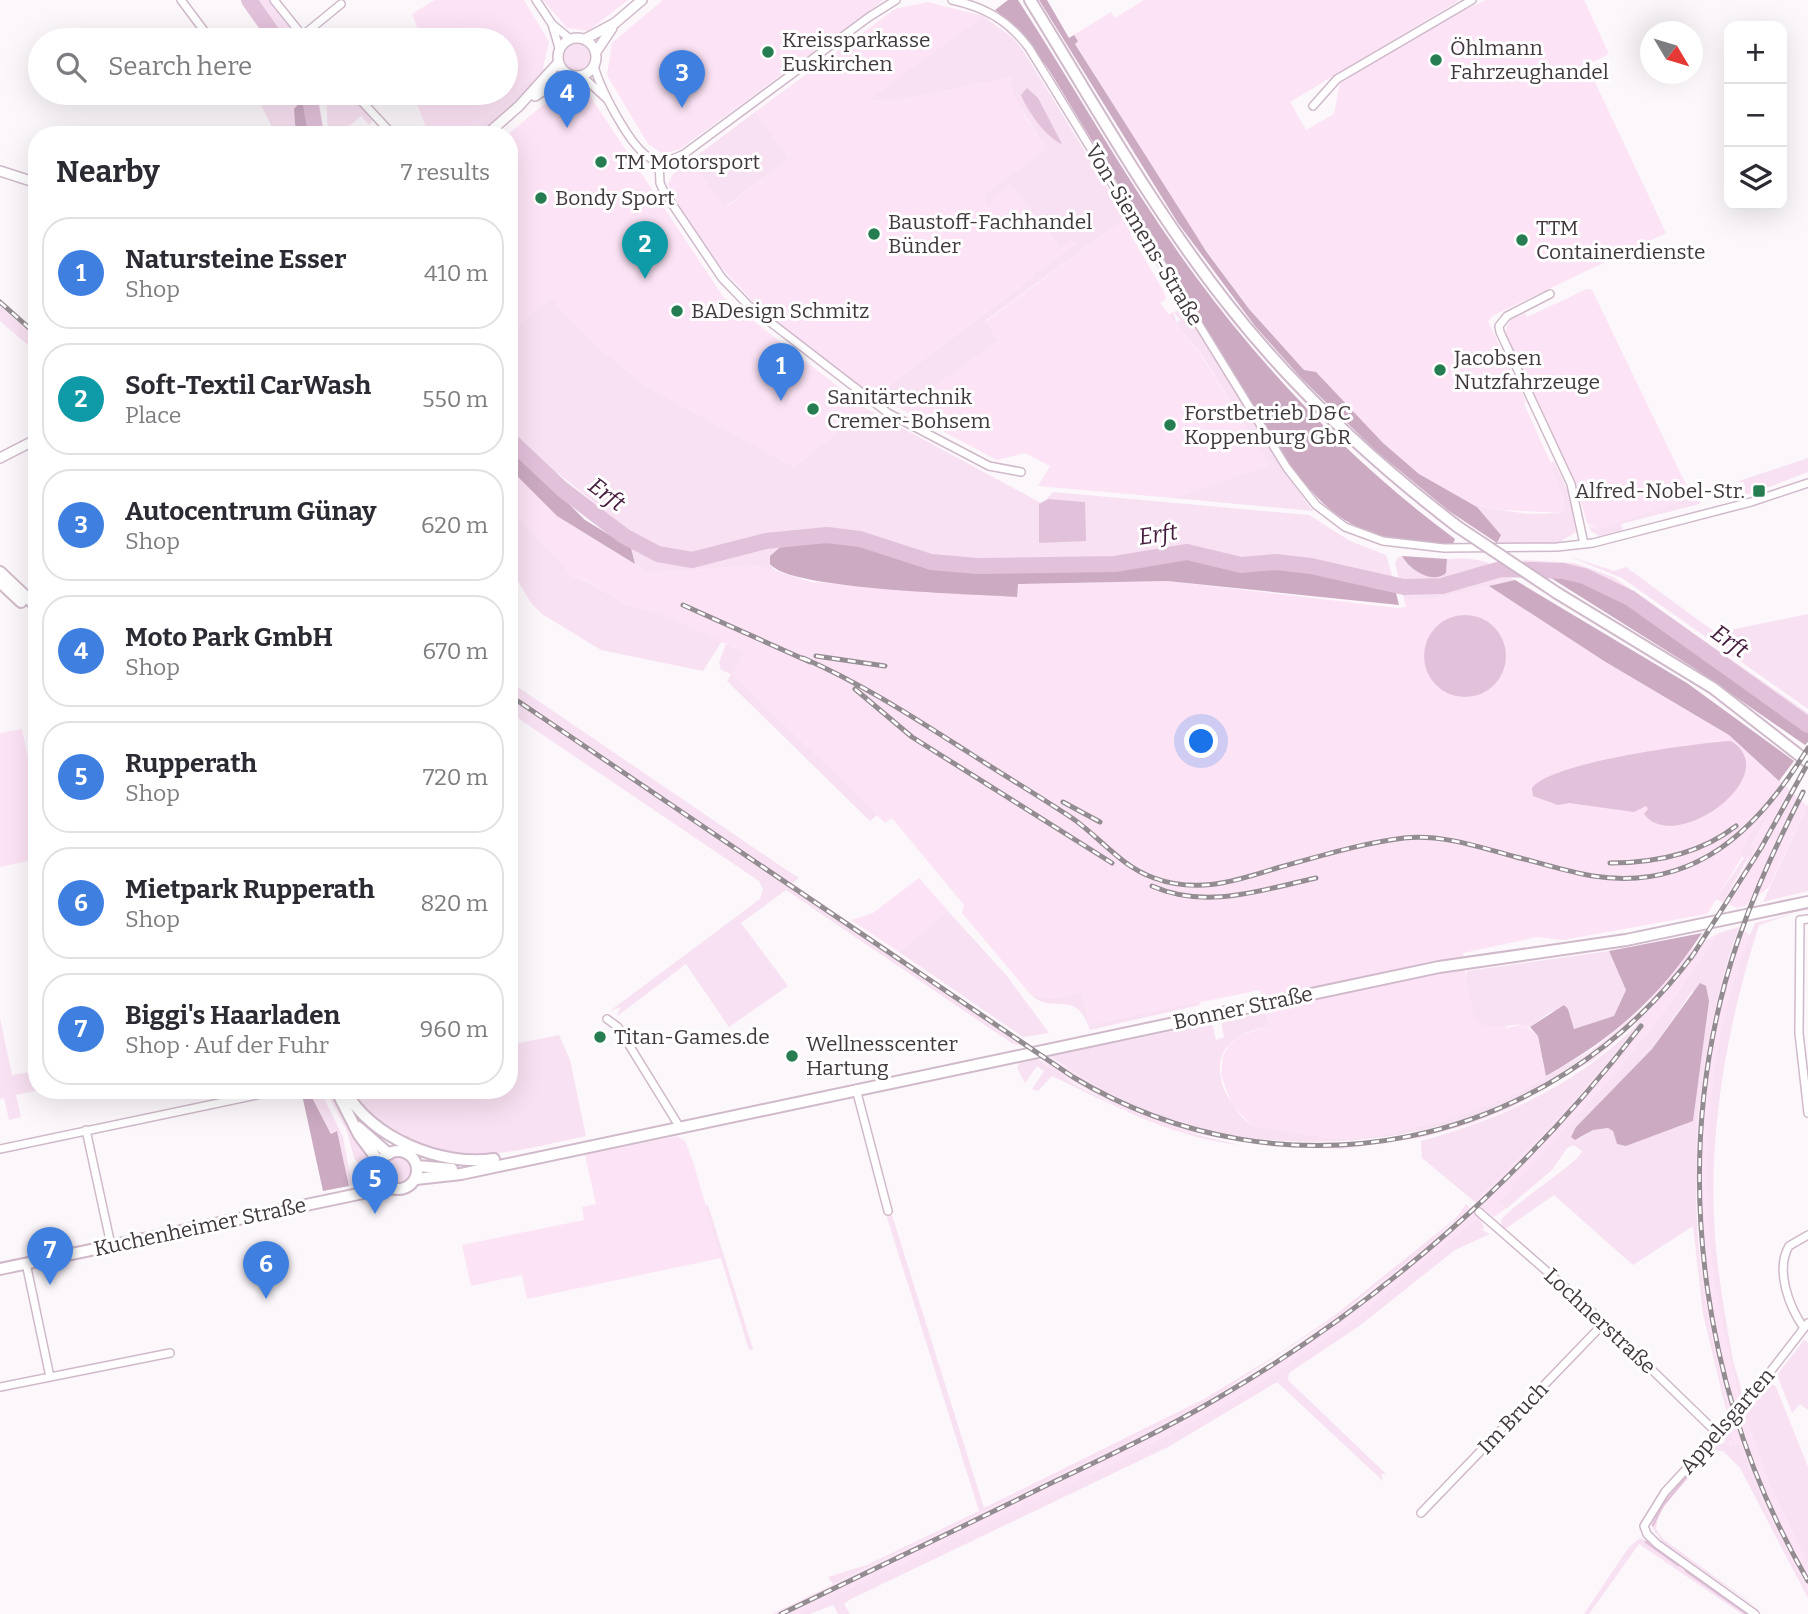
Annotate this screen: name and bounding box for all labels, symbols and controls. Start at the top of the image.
north arrow [1640,21,1703,84]
map controls [1724,21,1787,210]
button: + [1724,21,1787,84]
place label: Kreissparkasse Euskirchen [782,27,930,77]
search box [28,28,518,105]
place label: Öhlmann Fahrzeughandel [1450,35,1609,85]
marker: Kreissparkasse Euskirchen [760,44,776,60]
icon: search [52,48,90,86]
pin: 3 [659,50,705,108]
text: Search here [108,51,252,82]
marker: Öhlmann Fahrzeughandel [1428,52,1444,68]
pin: 4 [544,70,590,128]
button: − [1724,84,1787,147]
street label: Von-Siemens-Straße [1080,140,1208,330]
button: layers [1724,147,1787,210]
place label: TM Motorsport [615,149,760,175]
text: Nearby [56,154,160,190]
marker: TM Motorsport [593,154,609,170]
text: 7 results [401,158,490,186]
place label: Bondy Sport [555,185,675,211]
marker: Bondy Sport [533,190,549,206]
place label: Baustoff-Fachhandel Bünder [888,209,1092,259]
place label: TTM Containerdienste [1536,215,1705,265]
pin: 2 [622,221,668,279]
marker: Baustoff-Fachhandel Bünder [866,226,882,242]
marker: TTM Containerdienste [1514,232,1530,248]
text: Natursteine Esser [125,244,346,275]
text: 1 [76,259,86,287]
text: 410 m [424,259,488,287]
text: Shop [125,275,180,303]
place label: BADesign Schmitz [691,298,869,324]
marker: BADesign Schmitz [669,303,685,319]
pin: 1 [758,343,804,401]
place label: Jacobsen Nutzfahrzeuge [1453,345,1600,395]
marker: Jacobsen Nutzfahrzeuge [1432,362,1448,378]
text: Soft-Textil CarWash [125,370,371,401]
place label: Sanitärtechnik Cremer-Bohsem [827,384,991,434]
text: 2 [75,385,87,413]
text: 550 m [422,385,488,413]
place label: Forstbetrieb D&C Koppenburg GbR [1184,400,1351,450]
text: Place [125,401,181,429]
marker: Sanitärtechnik Cremer-Bohsem [805,401,821,417]
marker: Forstbetrieb D&C Koppenburg GbR [1162,417,1178,433]
water label: Erft [583,471,632,517]
place label: Alfred-Nobel-Str. [1575,478,1745,504]
marker: Alfred-Nobel-Str. [1751,483,1767,499]
text: Autocentrum Günay [125,496,376,527]
text: 3 [74,511,88,539]
text: 620 m [421,511,488,539]
water label: Erft [1137,517,1180,551]
text: Shop [125,527,180,555]
water label: Erft [1706,618,1755,664]
text: Moto Park GmbH [125,622,333,653]
text: 4 [74,637,88,665]
text: 670 m [422,637,488,665]
text: Shop [125,653,180,681]
your location [1184,724,1218,758]
text: Rupperath [125,748,257,779]
text: 5 [75,763,87,791]
text: 720 m [423,763,488,791]
text: Shop [125,779,180,807]
text: Mietpark Rupperath [125,874,375,905]
text: 6 [74,889,88,917]
text: 820 m [420,889,488,917]
text: Shop [125,905,180,933]
street label: Bonner Straße [1171,981,1315,1035]
text: Biggi's Haarladen [125,1000,340,1031]
text: 7 [75,1015,87,1043]
text: 960 m [420,1015,488,1043]
place label: Titan-Games.de [614,1024,770,1050]
marker: Titan-Games.de [592,1029,608,1045]
text: Shop · Auf der Fuhr [125,1031,329,1059]
place label: Wellnesscenter Hartung [806,1031,958,1081]
marker: Wellnesscenter Hartung [784,1048,800,1064]
pin: 5 [352,1156,398,1214]
street label: Kuchenheimer Straße [92,1192,308,1262]
pin: 7 [27,1227,73,1285]
pin: 6 [243,1241,289,1299]
street label: Lochnerstraße [1539,1263,1661,1379]
street label: Appelsgarten [1674,1363,1780,1479]
street label: Im Bruch [1472,1376,1554,1460]

